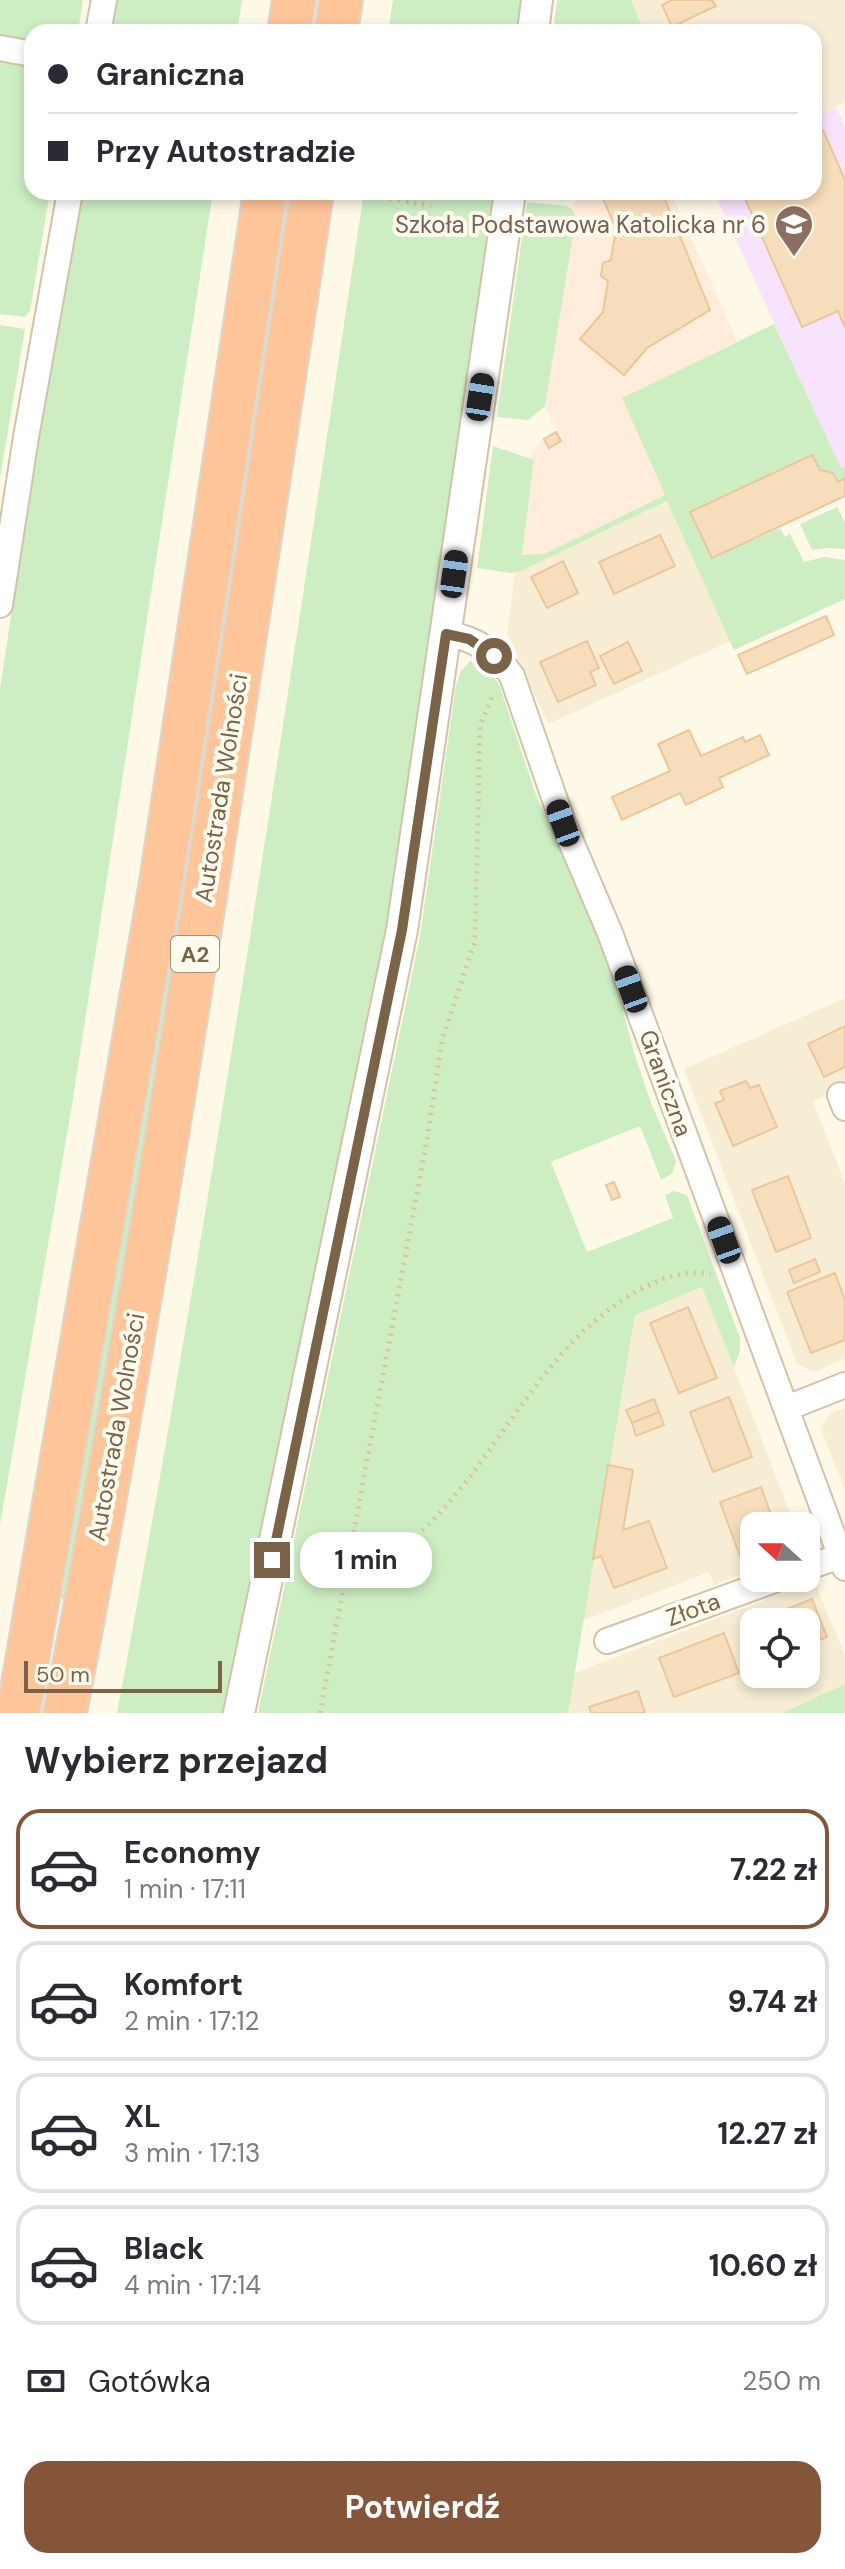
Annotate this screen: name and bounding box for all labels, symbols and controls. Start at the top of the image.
text: Graniczna [96,55,245,94]
text: Przy Autostradzie [96,132,356,171]
school or university icon: Szkoła Podstawowa Katolicka nr 6 [773,203,815,258]
place label: Szkoła Podstawowa Katolicka nr 6 [395,209,766,240]
car [464,371,496,423]
car [439,549,469,599]
route start [476,638,512,674]
street label: Autostrada Wolności [188,671,254,905]
car [544,796,582,850]
road number: A2 [171,936,219,972]
car [612,962,650,1016]
street label: Graniczna [632,1025,700,1141]
car [705,1213,743,1267]
street label: Autostrada Wolności [81,1310,151,1544]
north arrow [740,1512,820,1592]
map controls [740,1512,820,1688]
callout: 1 min [300,1532,432,1588]
route end [254,1542,290,1578]
text: 1 min [334,1543,398,1577]
street label: Złota [662,1585,724,1633]
button: locate [740,1608,820,1688]
scale bar [24,1657,222,1693]
text: 50 m [36,1660,90,1689]
text: Wybierz przejazd [24,1737,328,1784]
icon: car [28,1833,100,1905]
text: Economy [124,1833,261,1872]
text: 7.22 zł [730,1850,817,1889]
text: 1 min · 17:11 [124,1872,246,1906]
icon: car [28,1965,100,2037]
text: Komfort [124,1965,243,2004]
text: 9.74 zł [728,1982,817,2021]
text: 2 min · 17:12 [124,2004,260,2038]
icon: car [28,2097,100,2169]
text: XL [124,2097,161,2136]
text: 12.27 zł [717,2114,817,2153]
text: 3 min · 17:13 [124,2136,260,2170]
icon: car [28,2229,100,2301]
text: Black [124,2229,204,2268]
text: 10.60 zł [709,2246,817,2285]
text: 4 min · 17:14 [124,2268,261,2302]
icon: cash [24,2359,68,2403]
text: Gotówka [88,2362,211,2401]
text: 250 m [742,2364,821,2398]
button: Potwierdź [24,2461,821,2553]

